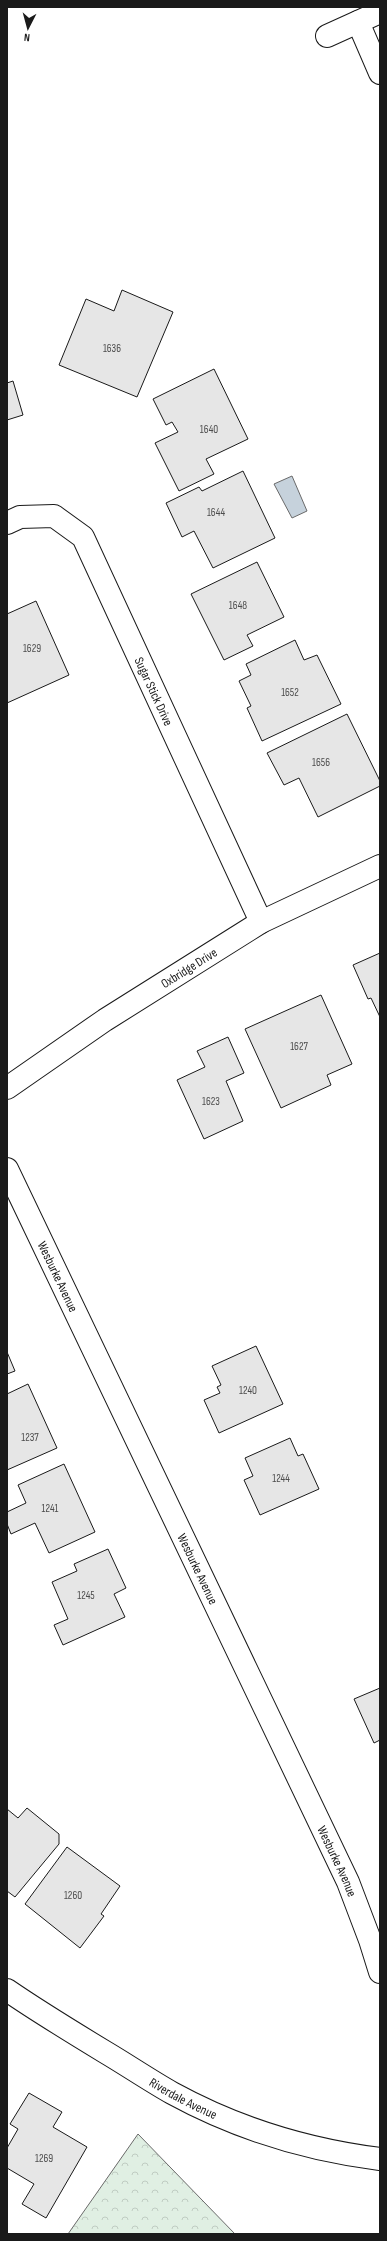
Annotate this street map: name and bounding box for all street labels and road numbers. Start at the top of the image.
street label: Sugar Stick Drive [131,655,176,728]
street label: Oxbridge Drive [158,945,220,992]
street label: Wesburke Avenue [34,1239,81,1315]
street label: Wesburke Avenue [173,1531,221,1607]
street label: Wesburke Avenue [313,1823,360,1899]
street label: Riverdale Avenue [146,2074,219,2123]

